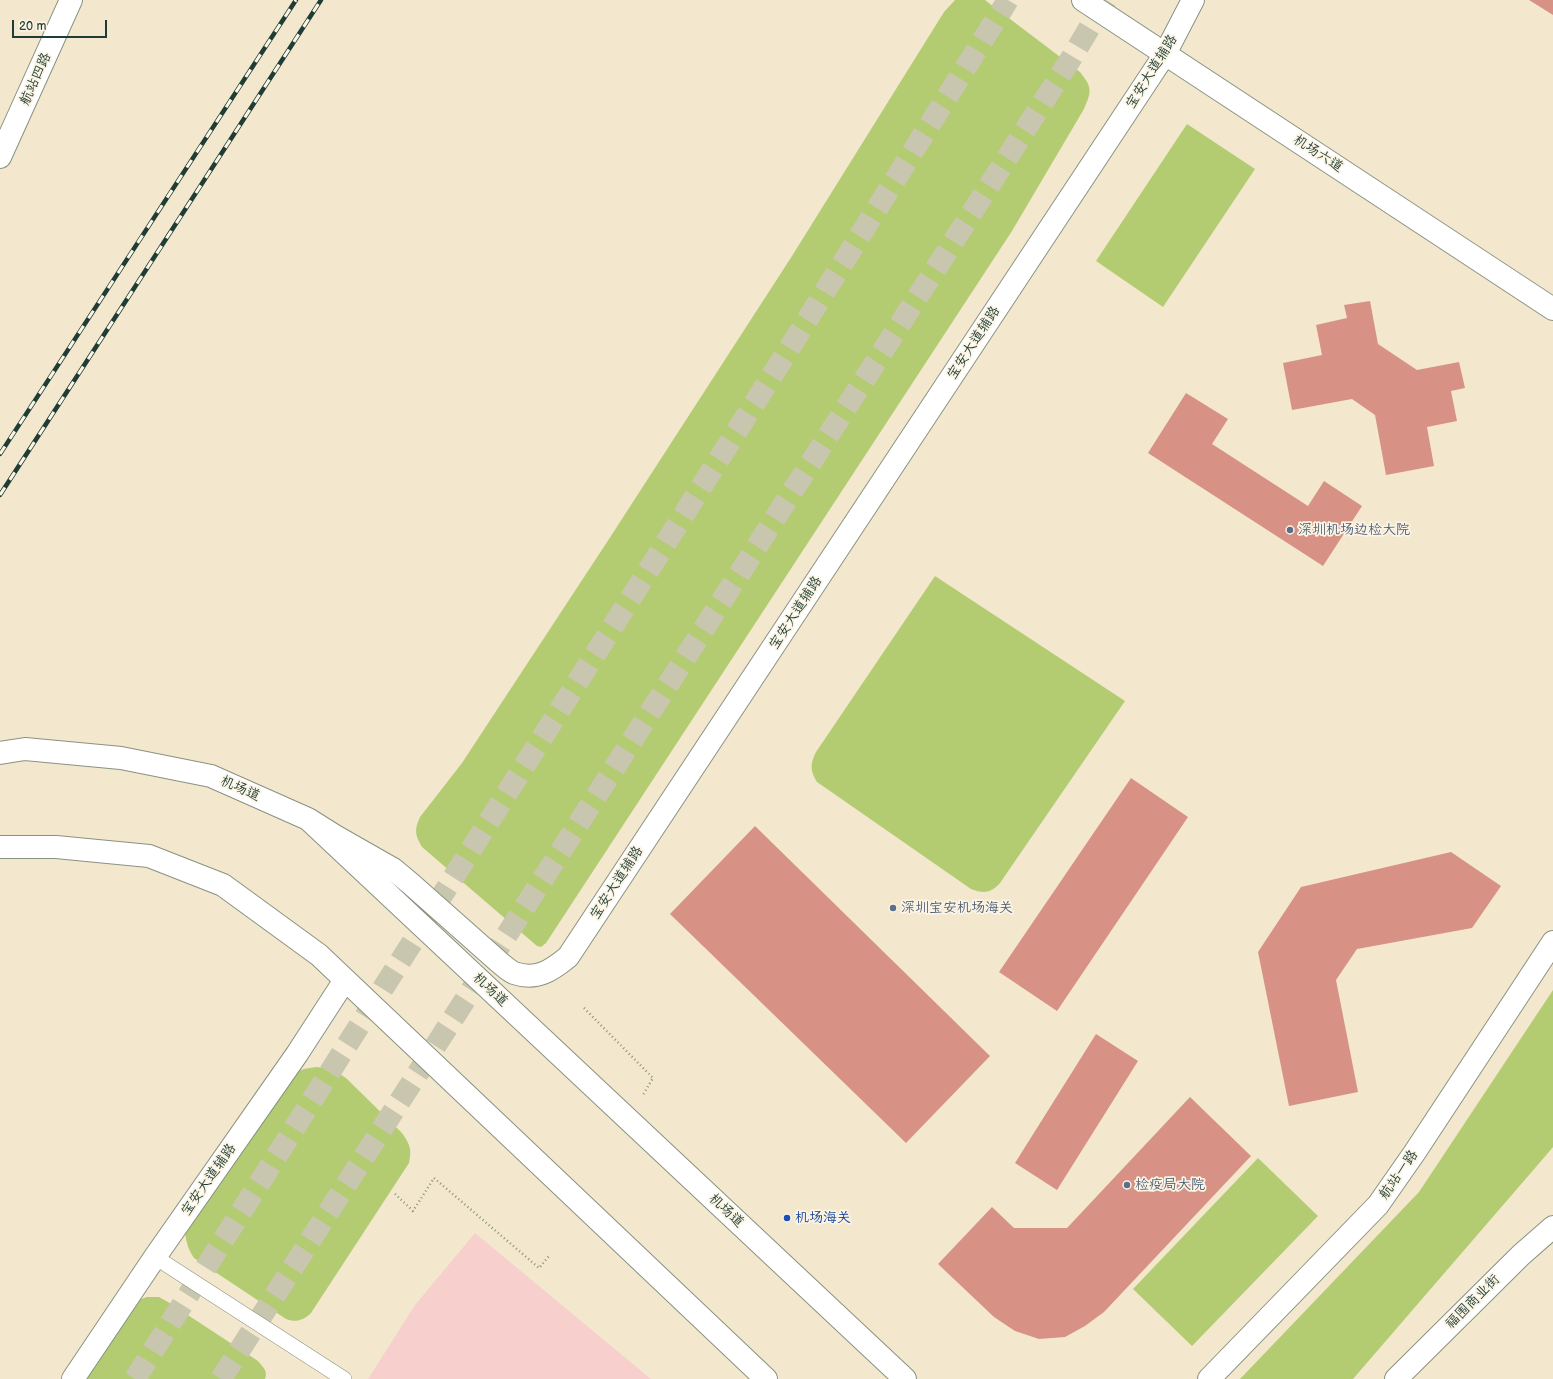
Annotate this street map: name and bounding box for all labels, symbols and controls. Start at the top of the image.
scale bar [14,12,109,38]
text: 20 m [19,19,46,34]
street label: 宝安大道辅路 [1123,32,1181,112]
street label: 航站四路 [17,50,55,108]
street label: 机场六道 [1290,132,1346,176]
street label: 宝安大道辅路 [944,303,1004,383]
place label: 深圳机场边检大院 [1298,522,1410,538]
marker: 深圳机场边检大院 [1285,525,1295,535]
street label: 宝安大道辅路 [766,573,826,653]
street label: 机场道 [217,773,263,805]
street label: 宝安大道辅路 [587,843,647,923]
place label: 深圳宝安机场海关 [901,900,1013,916]
marker: 深圳宝安机场海关 [888,903,898,913]
street label: 机场道 [469,970,511,1010]
street label: 宝安大道辅路 [178,1141,240,1219]
street label: 航站一路 [1376,1147,1422,1203]
place label: 检疫局大院 [1135,1177,1205,1193]
marker: 检疫局大院 [1122,1180,1132,1190]
street label: 机场道 [705,1191,747,1231]
place label: 机场海关 [795,1210,851,1226]
marker: 机场海关 [782,1213,792,1223]
street label: 福围商业街 [1442,1271,1504,1333]

